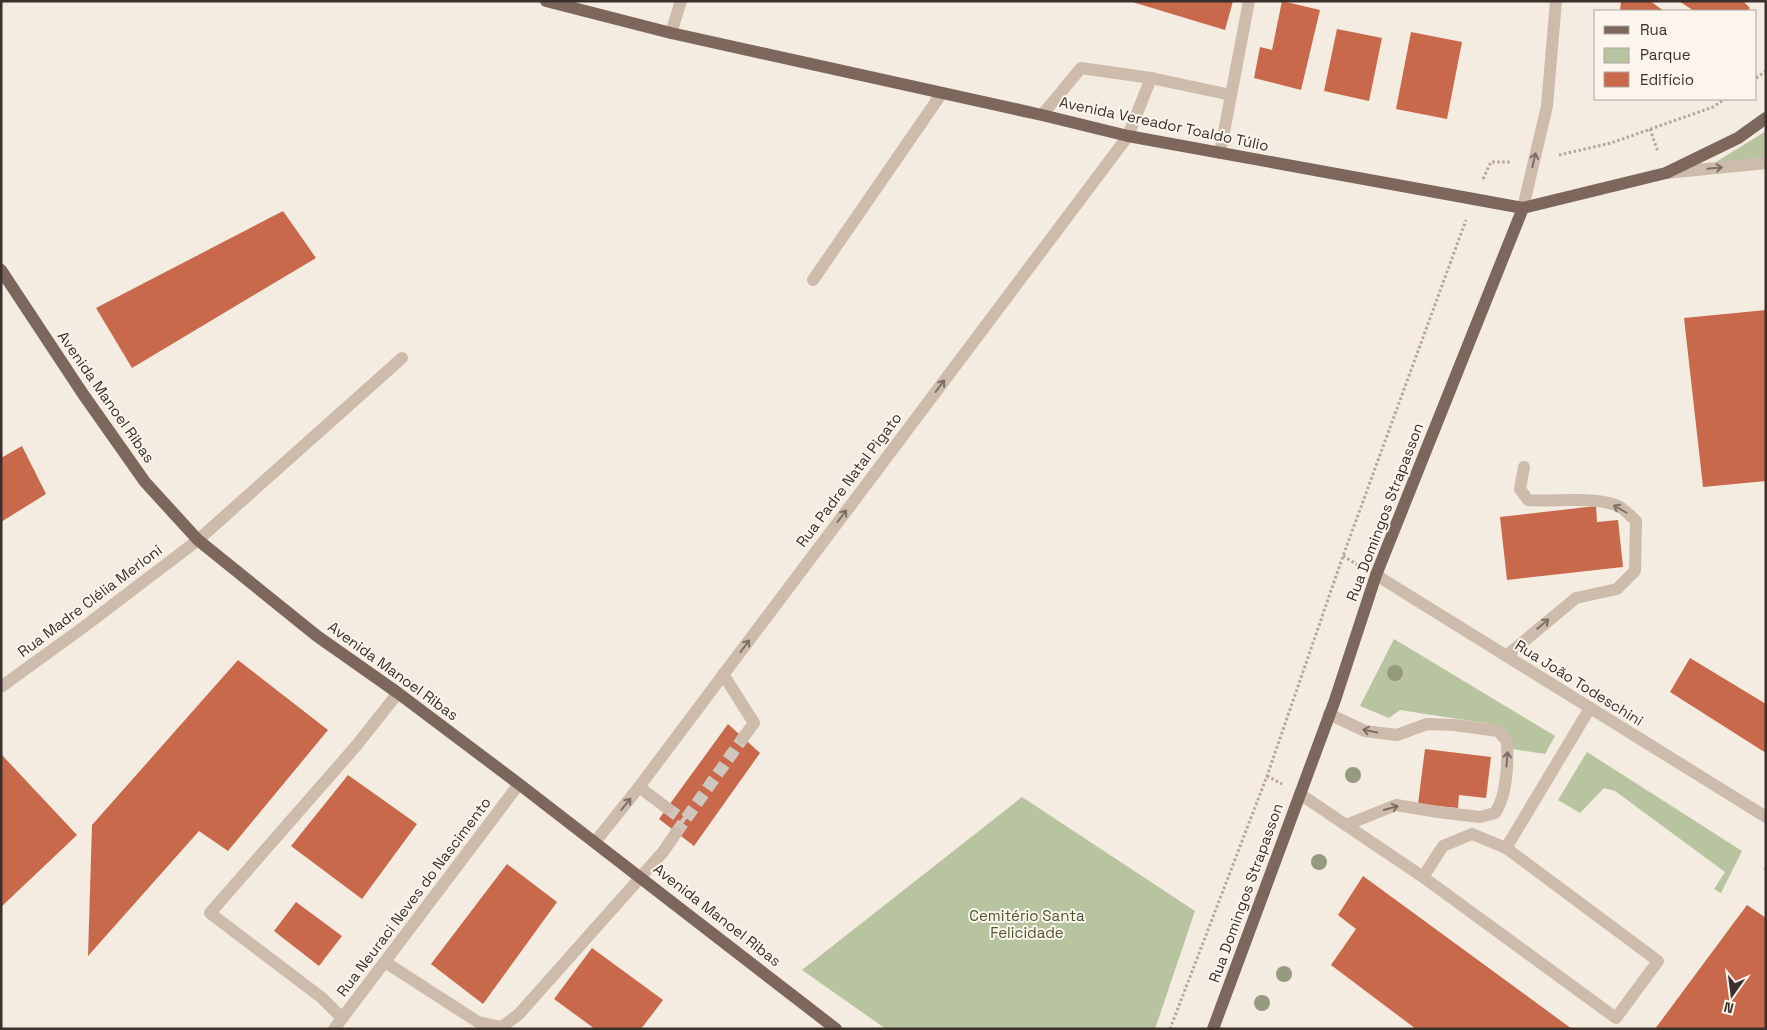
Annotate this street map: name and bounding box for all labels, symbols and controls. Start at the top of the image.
legend [1594,10,1757,100]
text: Rua [1640,20,1668,39]
text: Parque [1640,45,1691,64]
text: Edifício [1640,70,1694,89]
street label: Avenida Vereador Toaldo Túlio [1058,92,1271,155]
one-way arrow [1530,153,1539,169]
one-way arrow [1706,163,1722,173]
street label: Avenida Manoel Ribas [54,327,159,466]
one-way arrow [935,379,945,393]
street label: Rua Padre Natal Pigato [792,409,905,551]
street label: Rua Domingos Strapasson [1342,420,1427,604]
one-way arrow [1612,504,1627,514]
one-way arrow [837,509,847,523]
street label: Rua Madre Clélia Merloni [14,540,166,661]
street label: Avenida Manoel Ribas [324,617,462,724]
one-way arrow [1537,619,1550,630]
street label: Rua João Todeschini [1512,635,1647,730]
one-way arrow [739,640,750,653]
one-way arrow [1363,726,1379,736]
one-way arrow [1502,752,1512,768]
street label: Rua Neuraci Neves do Nascimento [332,793,495,1000]
one-way arrow [620,798,631,811]
street label: Rua Domingos Strapasson [1204,801,1287,985]
one-way arrow [1383,802,1399,812]
street label: Avenida Manoel Ribas [650,859,785,970]
park label: Cemitério Santa Felicidade [969,906,1085,942]
north arrow [1707,970,1757,1020]
text: N [1722,998,1736,1017]

